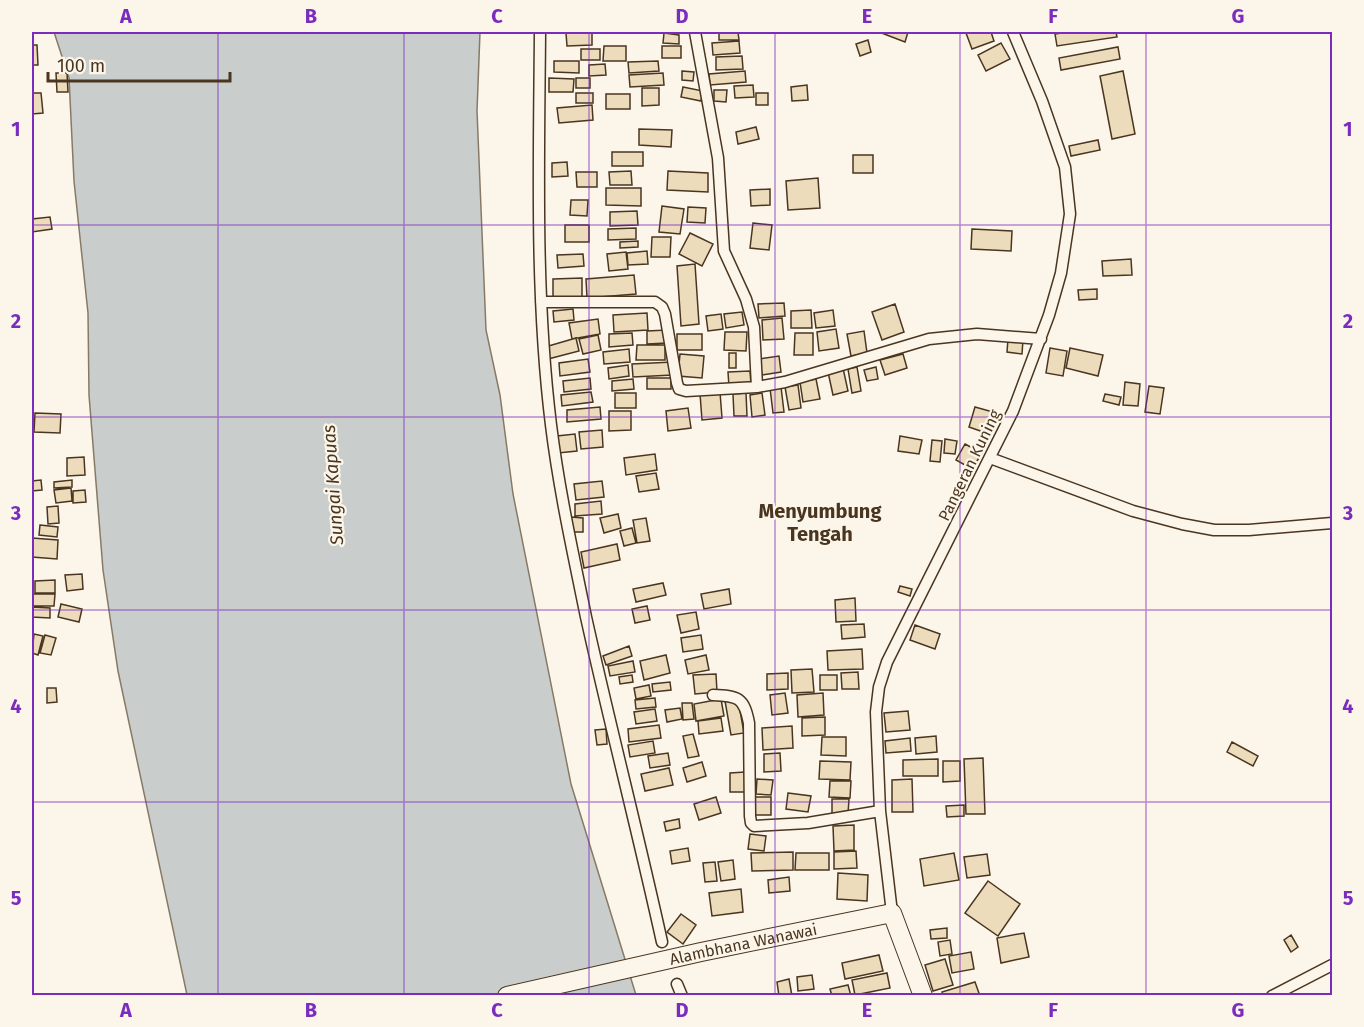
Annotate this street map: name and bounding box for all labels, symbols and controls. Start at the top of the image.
text: A [119,4,133,28]
text: B [305,4,317,28]
text: C [491,4,503,28]
text: D [675,4,689,28]
text: E [862,4,872,28]
text: F [1048,4,1058,28]
text: G [1232,4,1244,28]
scale bar [48,45,230,83]
text: 100 m [57,55,105,77]
text: 1 [11,117,21,141]
text: 1 [1343,117,1353,141]
text: 2 [11,309,21,333]
text: 2 [1343,309,1353,333]
street label: Pangeran Kuning [934,406,1005,524]
water label: Sungai Kapuas [318,424,348,547]
district label: Menyumbung Tengah [759,499,882,546]
text: 3 [10,501,21,525]
text: 3 [1342,501,1353,525]
text: 4 [10,694,22,718]
text: 4 [1342,694,1354,718]
text: 5 [11,886,22,910]
text: 5 [1343,886,1354,910]
street label: Alambhana Wanawai [668,920,819,969]
text: A [119,998,133,1022]
text: B [305,998,317,1022]
text: C [491,998,503,1022]
text: D [675,998,689,1022]
text: E [862,998,872,1022]
text: F [1048,998,1058,1022]
text: G [1232,998,1244,1022]

